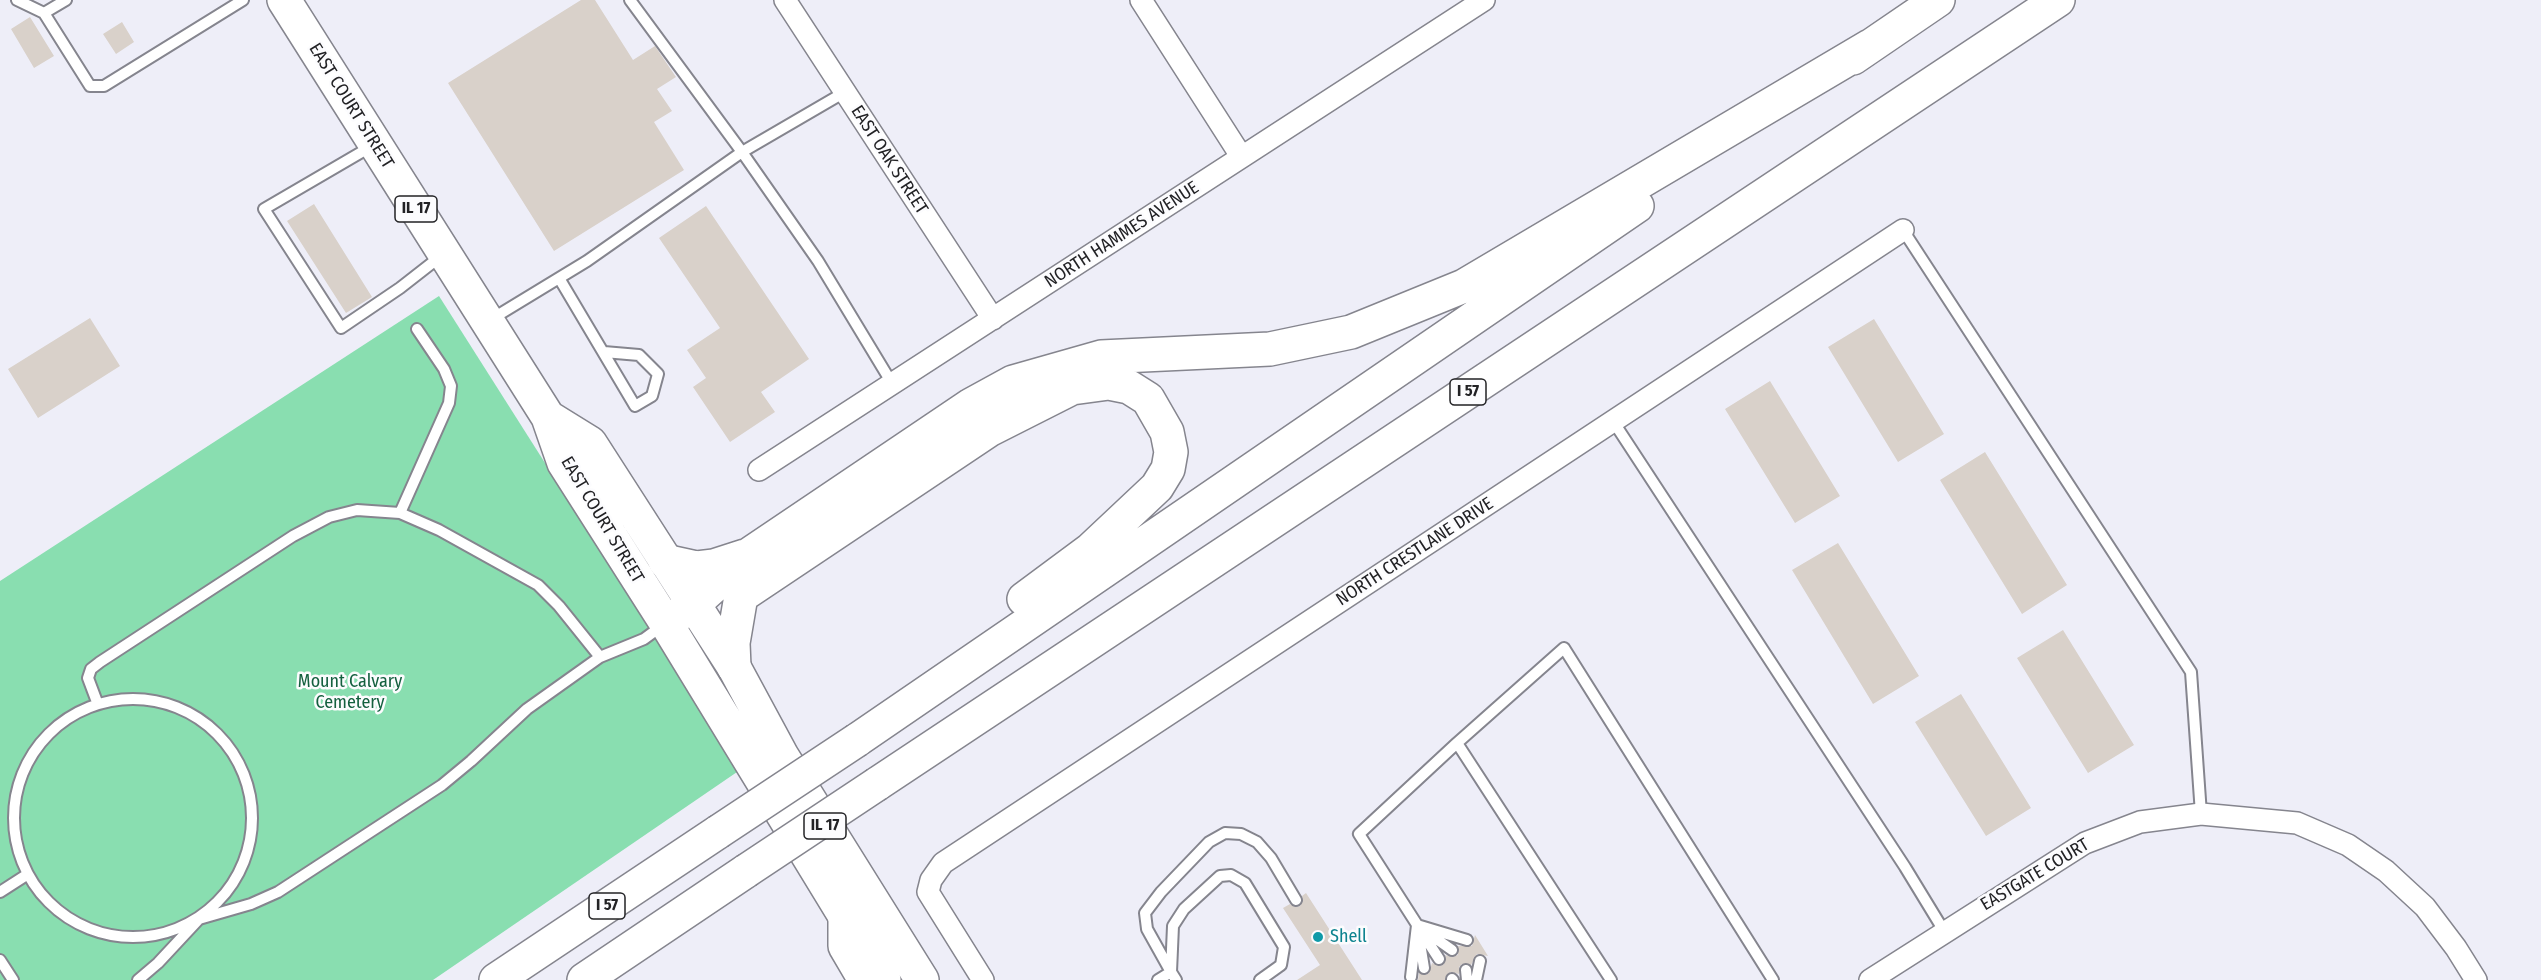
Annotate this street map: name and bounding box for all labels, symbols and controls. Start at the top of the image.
street label: EAST COURT STREET [304,39,398,173]
street label: EAST OAK STREET [846,102,932,218]
street label: NORTH HAMMES AVENUE [1041,177,1203,293]
road number: IL 17 [395,196,437,222]
road number: I 57 [1450,379,1486,405]
street label: EAST COURT STREET [556,453,648,587]
street label: NORTH CRESTLANE DRIVE [1332,493,1498,611]
park label: Mount Calvary Cemetery [298,671,402,714]
road number: IL 17 [804,813,846,839]
street label: EASTGATE COURT [1977,834,2093,916]
road number: I 57 [589,893,625,919]
place label: Shell [1330,926,1367,948]
marker: Shell [1311,930,1325,944]

